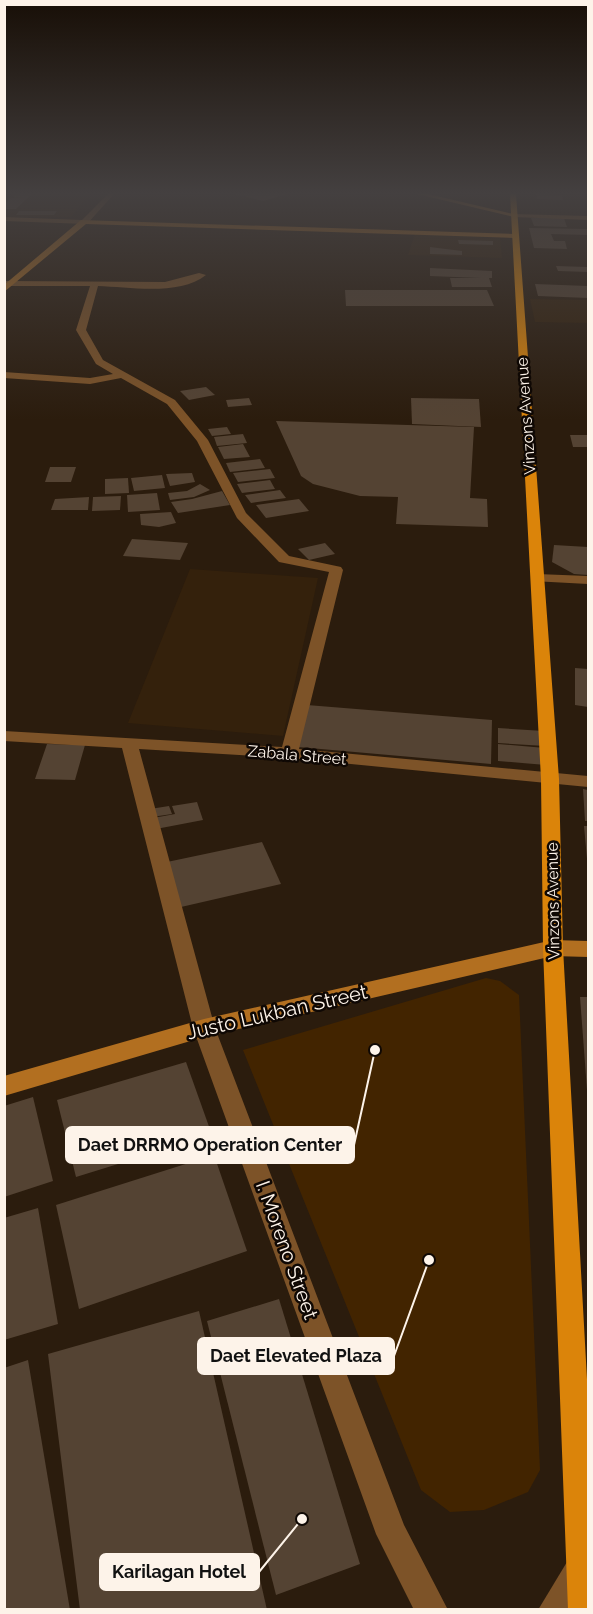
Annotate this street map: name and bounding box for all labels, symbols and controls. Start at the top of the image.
street label: Vinzons Avenue [512,357,540,475]
street label: Zabala Street [247,741,348,769]
street label: Vinzons Avenue [542,842,564,960]
street label: Justo Lukban Street [185,980,370,1044]
callout: Daet DRRMO Operation Center [66,1127,354,1163]
text: Daet DRRMO Operation Center [78,1134,342,1155]
street label: I. Moreno Street [251,1177,323,1323]
callout: Daet Elevated Plaza [198,1338,394,1374]
text: Daet Elevated Plaza [210,1345,382,1366]
callout: Karilagan Hotel [100,1554,259,1590]
text: Karilagan Hotel [112,1561,246,1582]

